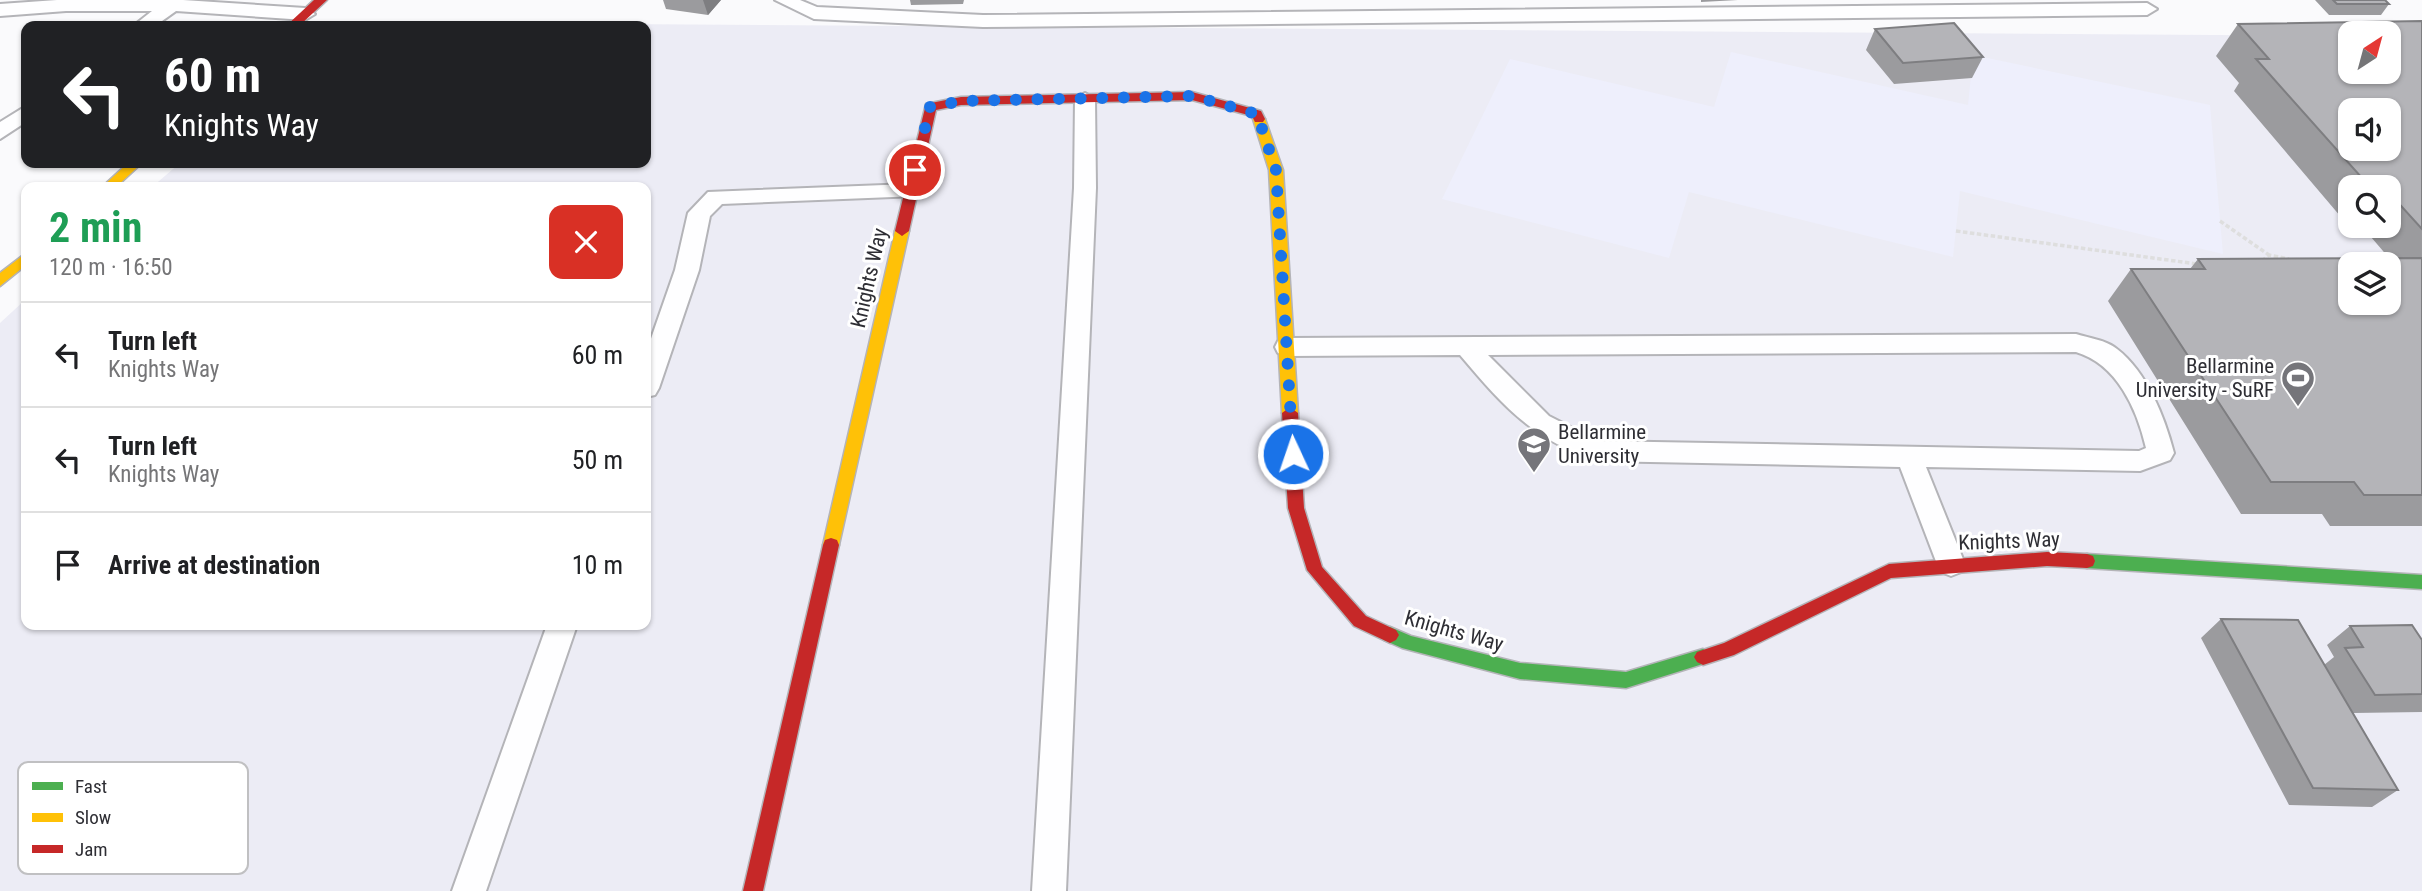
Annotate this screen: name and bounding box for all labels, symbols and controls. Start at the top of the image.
north arrow [2338,21,2401,84]
map controls [2338,21,2401,315]
text: 60 m [164,47,261,104]
icon: left [49,49,140,140]
button: sound [2338,98,2401,161]
text: Knights Way [164,106,319,144]
pin [885,140,945,200]
icon: arrive [896,151,934,189]
button: search [2338,175,2401,238]
text: 2 min [49,203,142,252]
button: close [549,205,623,279]
street label: Knights Way [846,226,892,330]
button: layers [2338,252,2401,315]
text: 120 m · 16:50 [49,254,173,281]
text: Turn left [108,326,197,356]
icon: left [49,336,87,374]
text: 60 m [572,340,623,370]
place label: Bellarmine University - SuRF [2136,354,2274,402]
text: Knights Way [108,356,219,383]
sports icon: Bellarmine University - SuRF [2279,359,2317,408]
position arrow [1256,417,1330,491]
place label: Bellarmine University [1558,420,1646,468]
school or university icon: Bellarmine University [1515,425,1553,474]
text: Turn left [108,431,197,461]
icon: left [49,441,87,479]
text: 50 m [572,445,623,475]
text: Knights Way [108,461,219,488]
street label: Knights Way [1958,527,2060,555]
icon: arrive [49,546,87,584]
text: Arrive at destination [108,550,320,580]
text: 10 m [572,550,623,580]
street label: Knights Way [1402,605,1506,657]
legend [18,762,248,874]
text: Fast [75,775,107,798]
text: Slow [75,806,111,829]
text: Jam [75,838,108,861]

